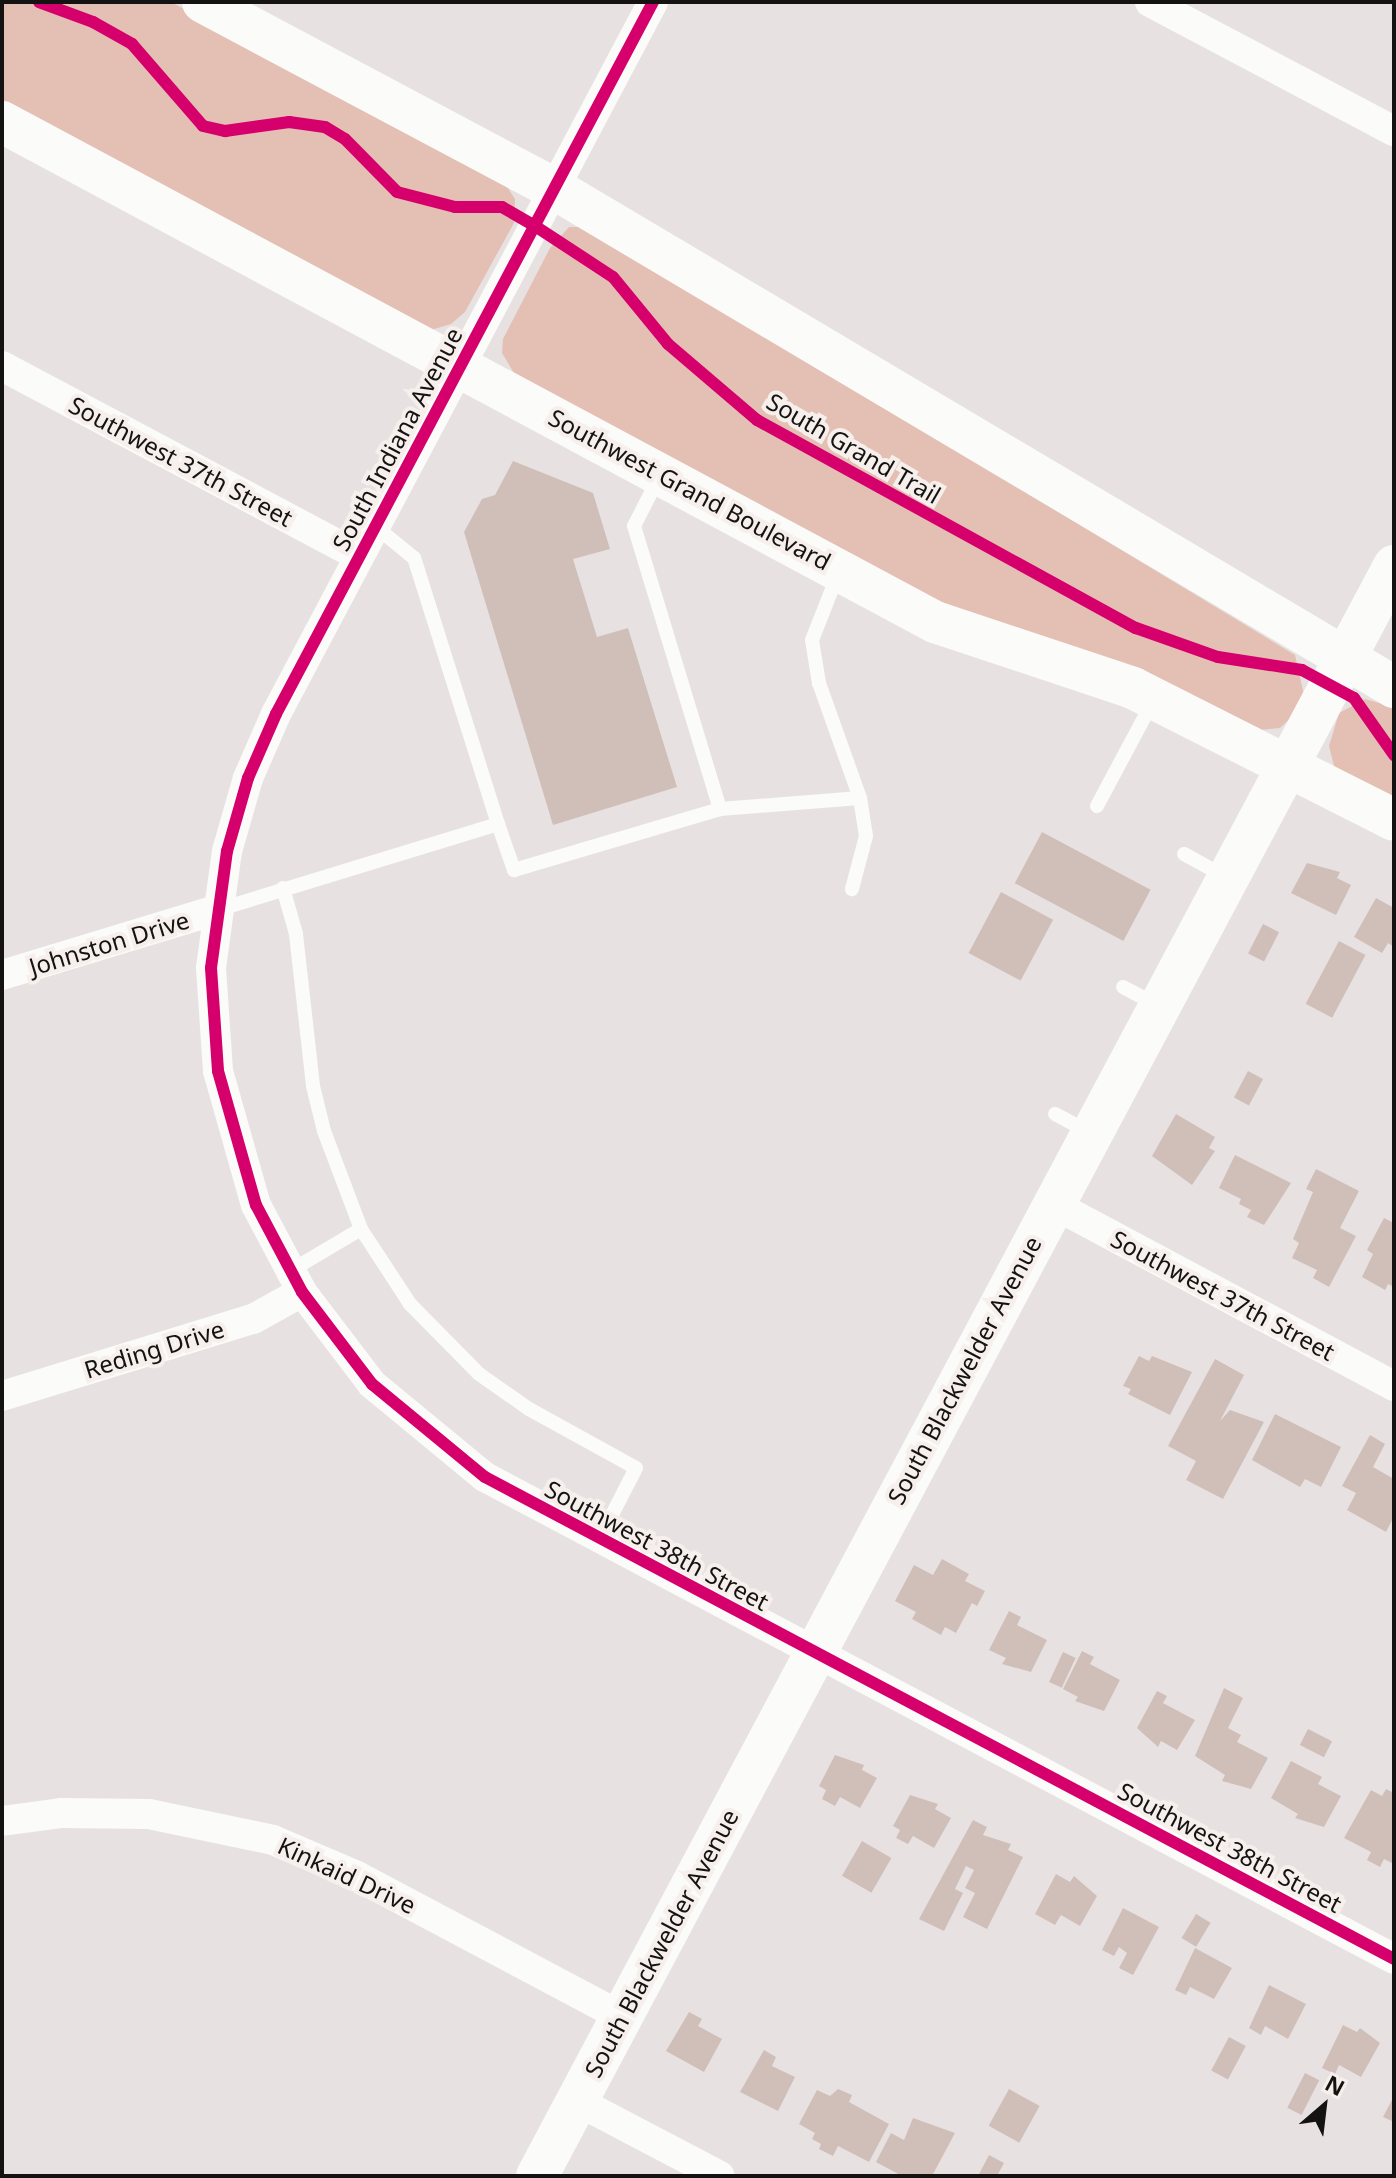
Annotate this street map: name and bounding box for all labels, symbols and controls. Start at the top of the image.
street label: South Indiana Avenue [326,323,468,555]
street label: South Grand Trail [762,387,946,509]
street label: Southwest 37th Street [64,390,298,532]
street label: Southwest Grand Boulevard [544,402,836,576]
street label: Johnston Drive [25,905,193,981]
street label: Southwest 37th Street [1106,1224,1340,1366]
street label: South Blackwelder Avenue [881,1231,1047,1509]
street label: Reding Drive [81,1314,227,1384]
street label: Southwest 38th Street [540,1474,774,1616]
street label: Southwest 38th Street [1113,1776,1347,1918]
street label: South Blackwelder Avenue [578,1804,744,2082]
street label: Kinkaid Drive [274,1831,420,1919]
north arrow [1284,2066,1364,2146]
text: N [1320,2067,1350,2102]

